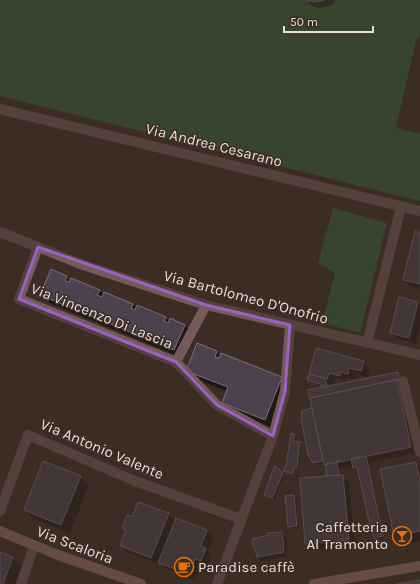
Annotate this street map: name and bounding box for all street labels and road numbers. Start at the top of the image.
street label: Via Andrea Cesarano [144,119,284,171]
street label: Via Bartolomeo D'Onofrio [162,266,330,328]
street label: Via Vincenzo Di Lascia [28,279,176,353]
street label: Via Antonio Valente [38,415,166,483]
street label: Via Scaloria [34,522,116,568]

